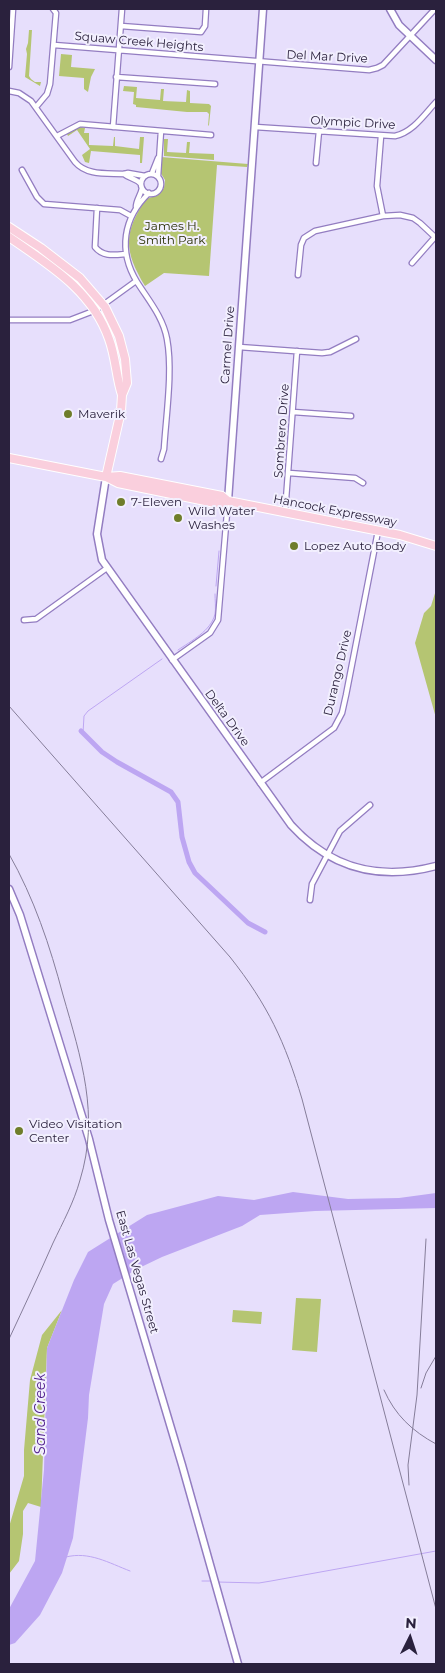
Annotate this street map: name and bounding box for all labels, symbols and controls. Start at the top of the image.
street label: Squaw Creek Heights [74,29,204,55]
street label: Del Mar Drive [286,48,368,66]
street label: Olympic Drive [310,114,396,132]
park label: James H. Smith Park [139,219,205,247]
street label: Carmel Drive [218,306,238,384]
street label: Sombrero Drive [272,383,292,479]
place label: Maverik [78,407,125,421]
marker: Maverik [62,408,74,420]
street label: Hancock Expressway [272,492,398,530]
place label: 7-Eleven [131,495,182,509]
marker: 7-Eleven [115,496,127,508]
place label: Wild Water Washes [188,504,255,532]
marker: Wild Water Washes [172,512,184,524]
place label: Lopez Auto Body [304,539,406,553]
marker: Lopez Auto Body [288,540,300,552]
street label: Durango Drive [321,629,355,717]
street label: Delta Drive [202,687,252,749]
place label: Video Visitation Center [29,1117,122,1145]
marker: Video Visitation Center [13,1125,25,1137]
street label: East Las Vegas Street [112,1209,162,1335]
water label: Sand Creek [33,1373,49,1455]
north arrow [385,1613,435,1663]
text: N [405,1614,417,1632]

